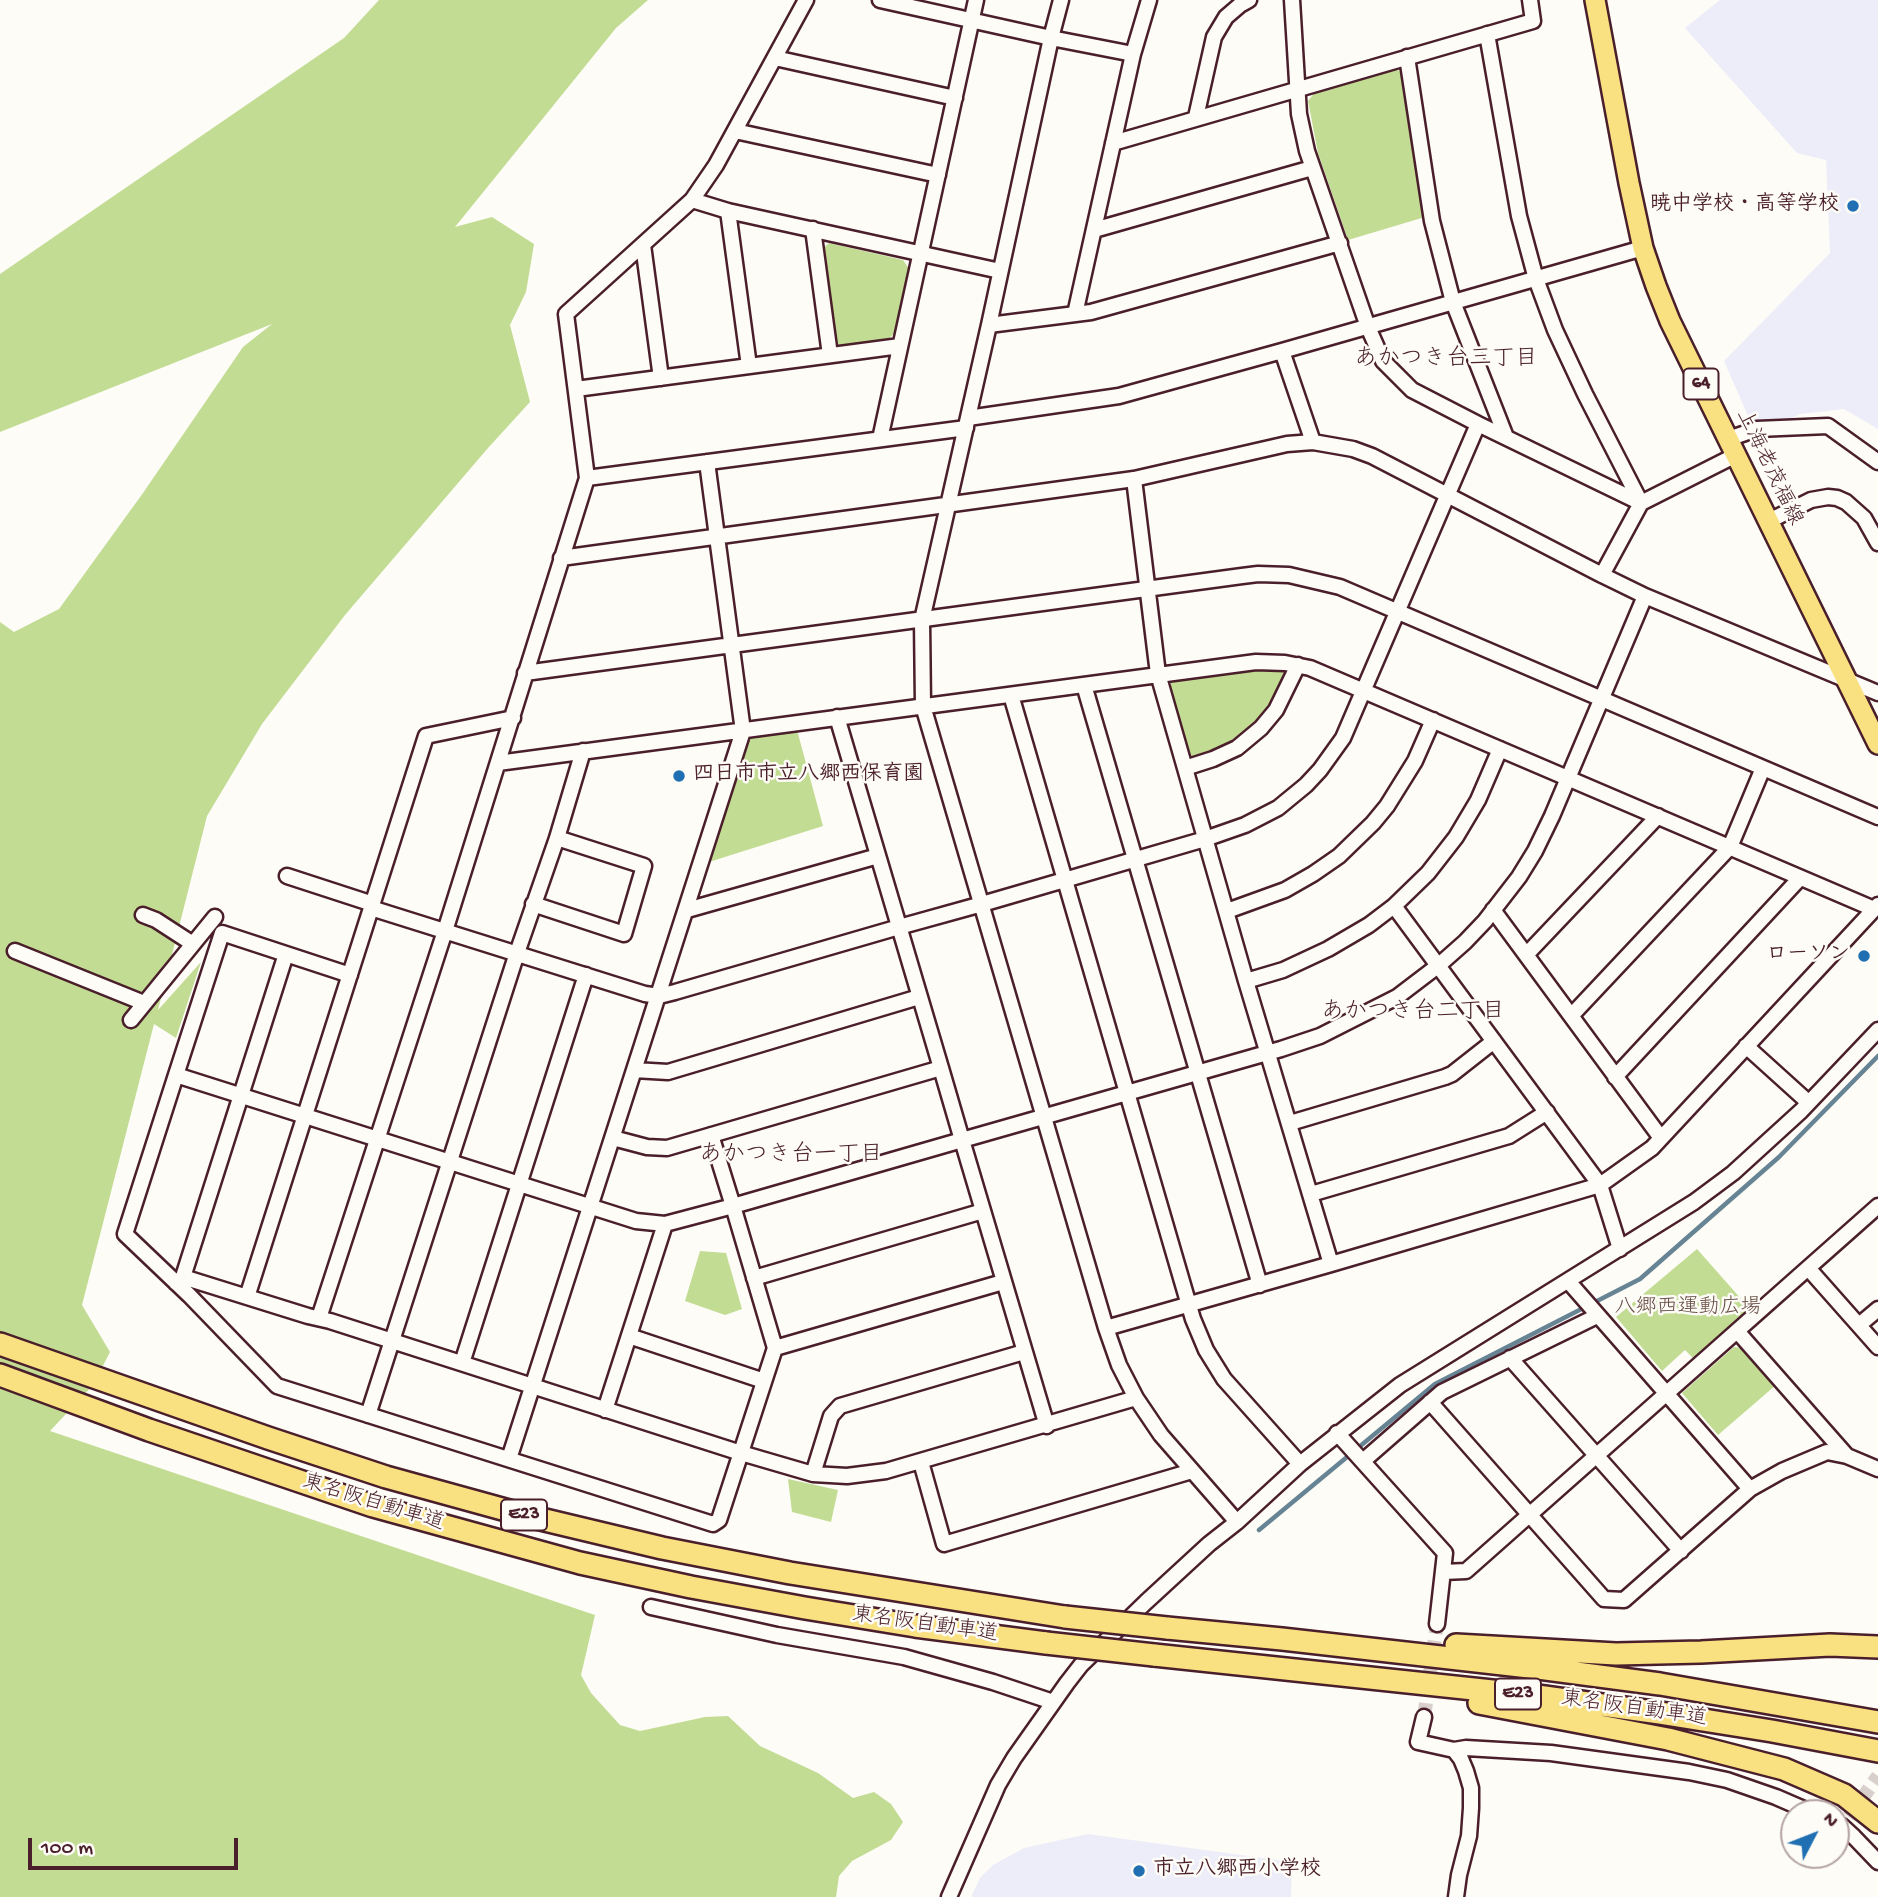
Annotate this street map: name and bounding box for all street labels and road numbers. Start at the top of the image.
road number: 64 [1684,368,1718,400]
street label: 上海老茂福線 [1729,406,1807,530]
street label: 東名阪自動車道 [299,1470,447,1538]
road number: E23 [501,1499,547,1530]
street label: 東名阪自動車道 [850,1603,1000,1649]
road number: E23 [1495,1678,1541,1710]
street label: 東名阪自動車道 [1559,1687,1709,1733]

